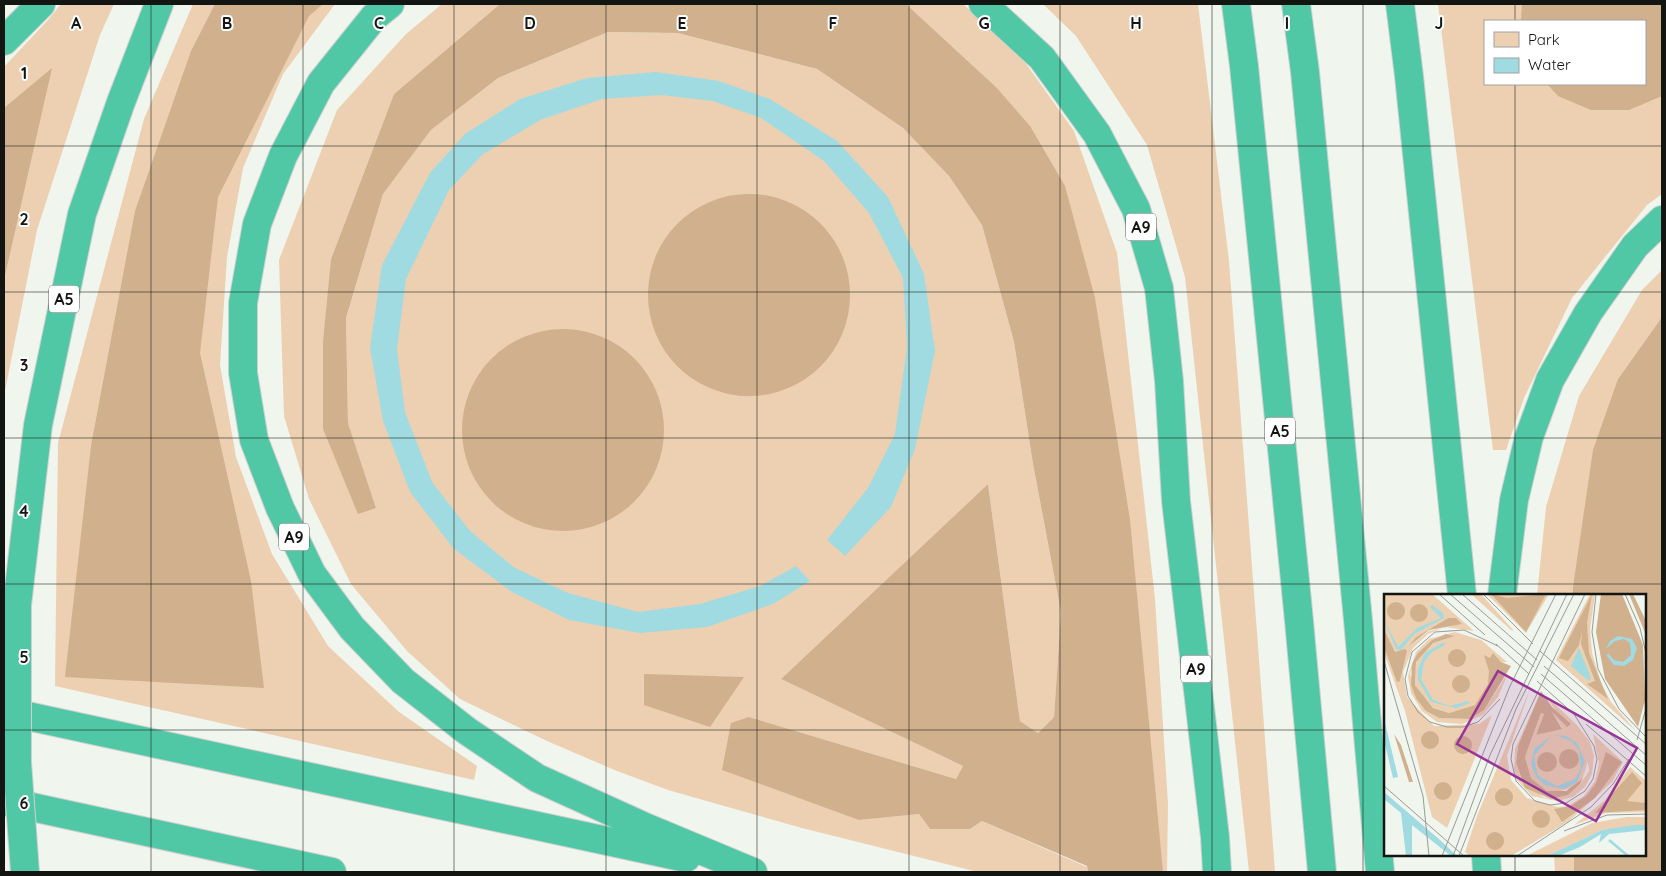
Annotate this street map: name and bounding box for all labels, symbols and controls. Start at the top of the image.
text: A [71,13,82,33]
text: B [222,13,232,33]
text: C [374,13,384,33]
text: D [524,13,536,33]
text: E [677,13,687,33]
text: F [829,13,838,33]
text: G [978,13,990,33]
text: H [1130,13,1142,33]
text: I [1285,13,1289,33]
text: J [1435,13,1443,33]
legend [1484,20,1646,85]
text: Park [1528,30,1560,49]
text: Water [1528,55,1571,74]
text: 1 [21,63,27,83]
text: 2 [19,209,29,229]
road number: A9 [1126,213,1156,240]
road number: A5 [49,286,79,312]
text: 3 [20,355,28,375]
road number: A5 [1265,418,1295,444]
text: 4 [19,501,29,521]
road number: A9 [279,524,309,550]
inset map [1384,594,1646,856]
text: 5 [19,647,29,667]
road number: A9 [1181,656,1211,682]
text: 6 [20,793,29,813]

